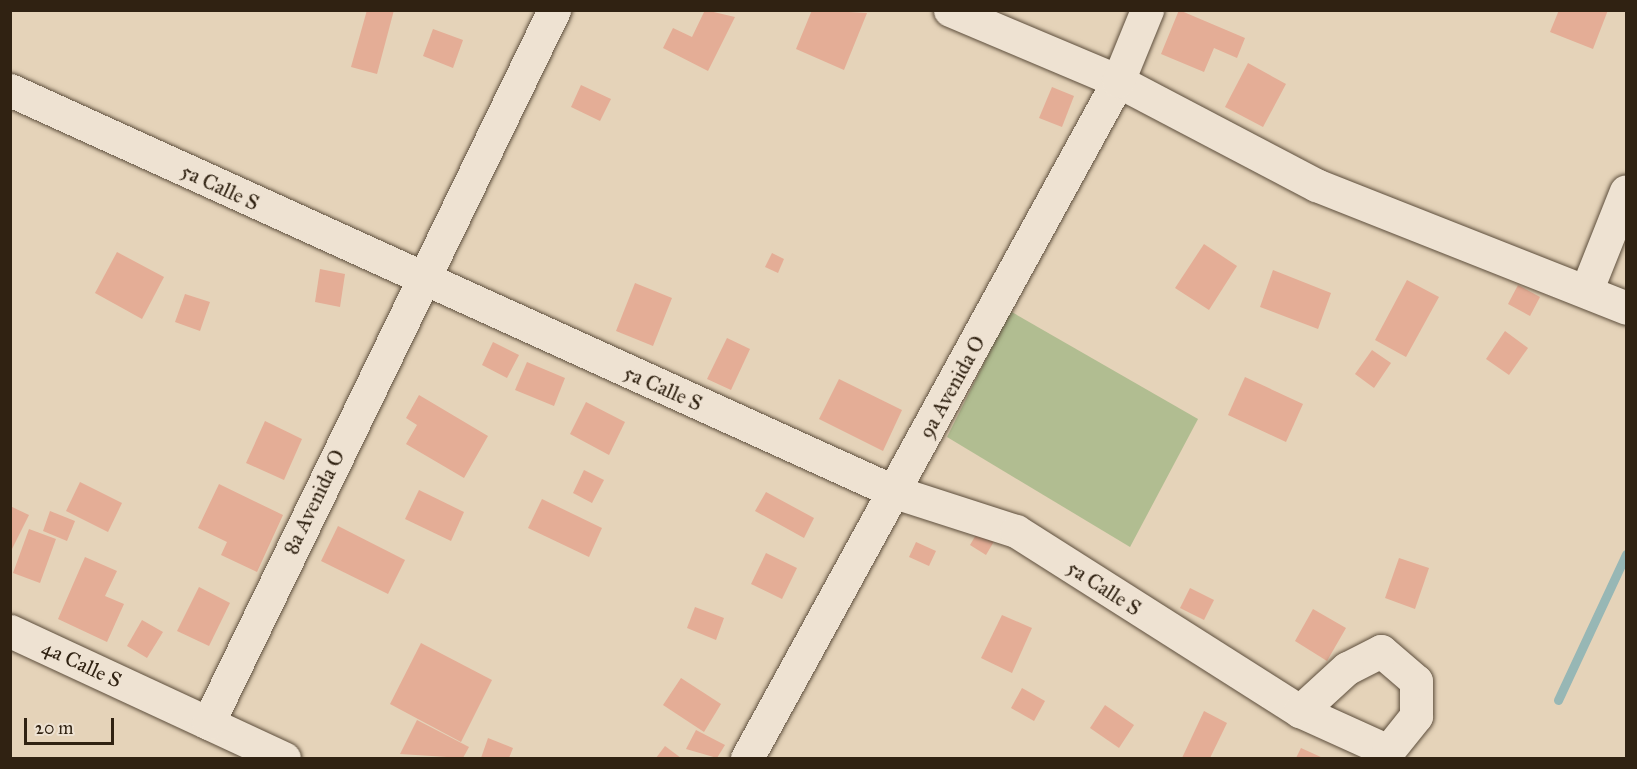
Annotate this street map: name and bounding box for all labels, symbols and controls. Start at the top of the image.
street label: 5a Calle S [177,158,263,216]
street label: 9a Avenida O [913,331,991,443]
street label: 5a Calle S [620,360,706,416]
street label: 8a Avenida O [278,446,350,558]
street label: 5a Calle S [1062,555,1146,621]
street label: 4a Calle S [38,635,126,693]
scale bar [27,706,117,744]
text: 20 m [35,717,73,739]

